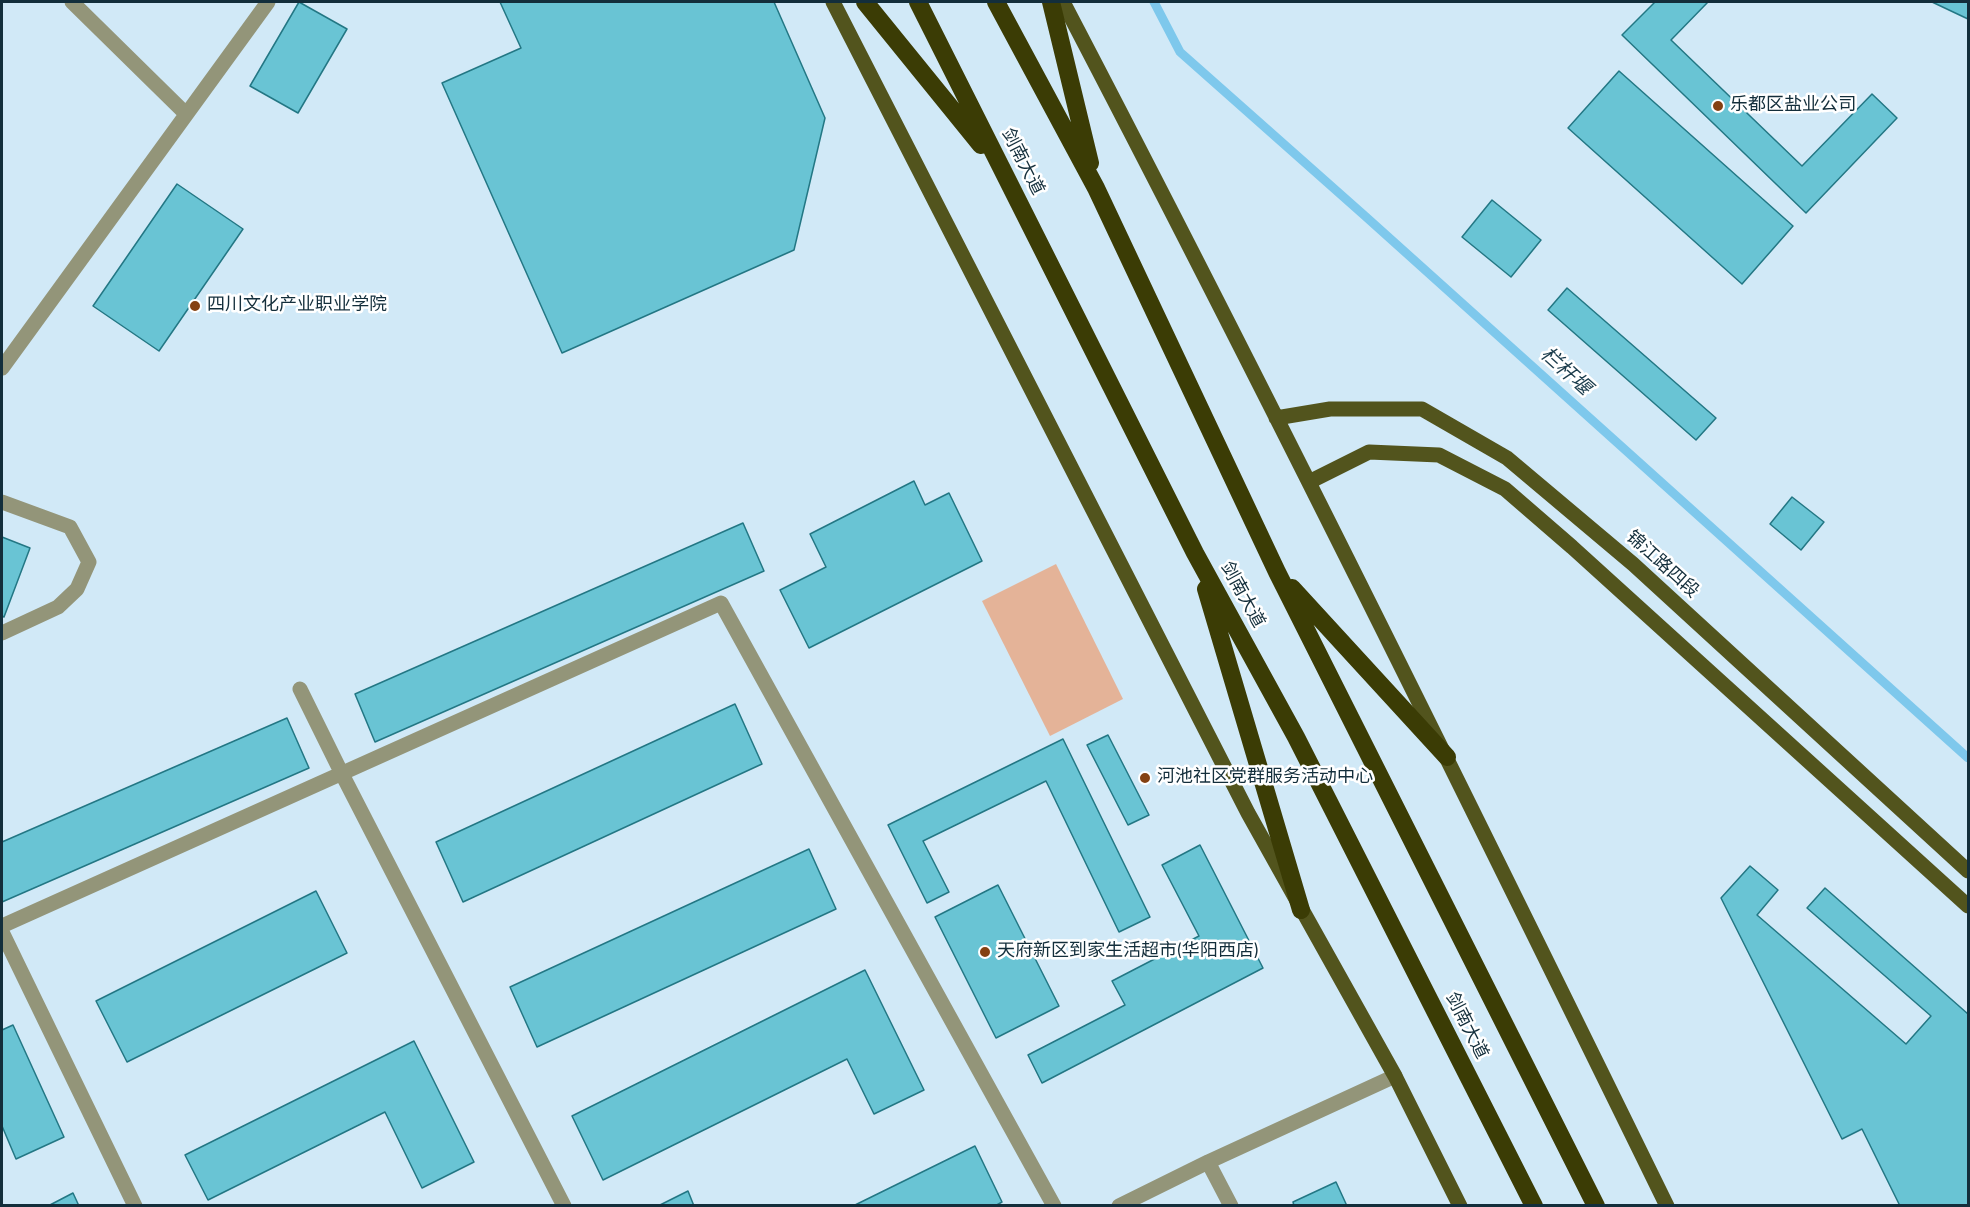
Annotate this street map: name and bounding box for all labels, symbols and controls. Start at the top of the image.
place label: 乐都区盐业公司 [1730,95,1856,117]
marker: 乐都区盐业公司 [1711,99,1725,113]
street label: 剑南大道 [996,125,1048,199]
place label: 四川文化产业职业学院 [207,295,387,317]
marker: 四川文化产业职业学院 [188,299,202,313]
water label: 栏杆堰 [1535,343,1595,401]
street label: 锦江路四段 [1621,527,1703,603]
street label: 剑南大道 [1215,558,1269,632]
place label: 河池社区党群服务活动中心 [1157,767,1373,789]
marker: 河池社区党群服务活动中心 [1138,771,1152,785]
place label: 天府新区到家生活超市(华阳西店) [997,941,1259,963]
marker: 天府新区到家生活超市(华阳西店) [978,945,992,959]
street label: 剑南大道 [1440,989,1492,1063]

